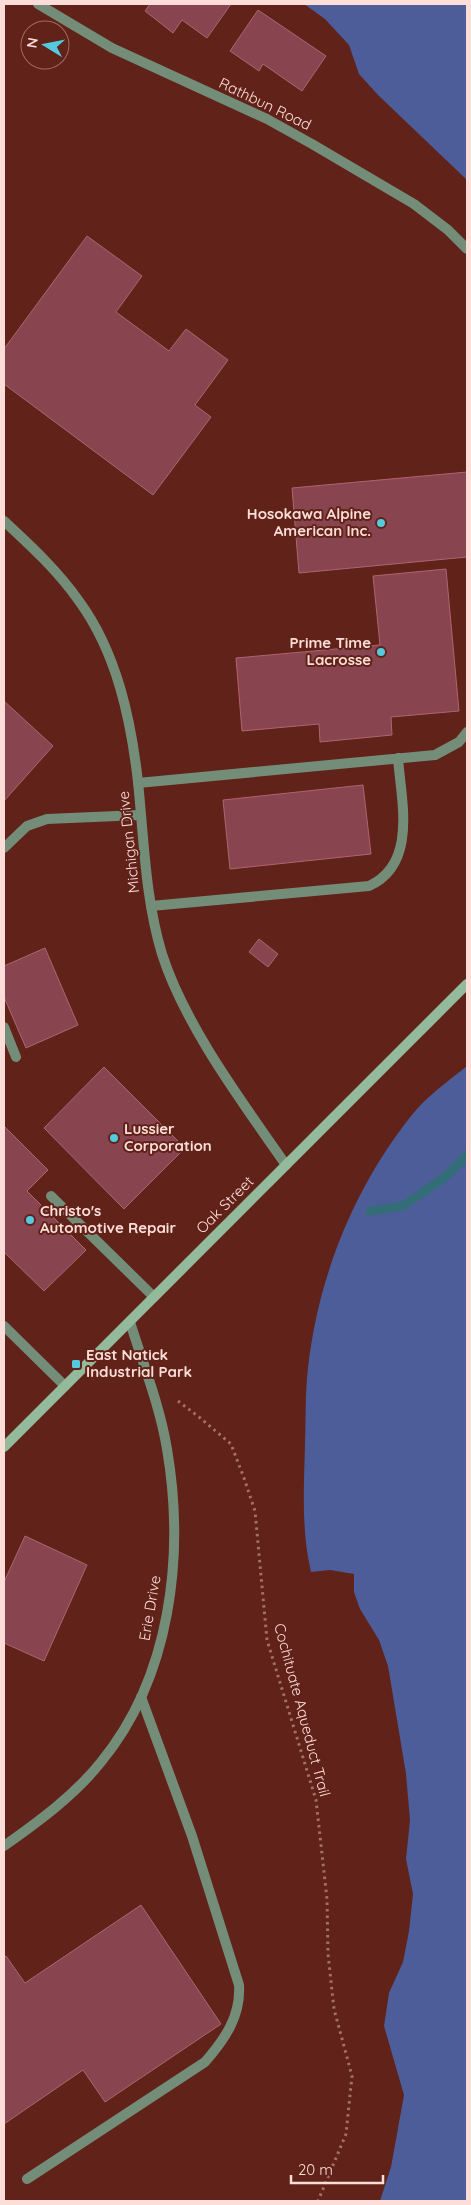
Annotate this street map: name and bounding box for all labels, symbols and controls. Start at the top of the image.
north arrow [20,20,70,70]
text: N [22,36,42,49]
street label: Rathbun Road [216,73,315,134]
place label: Hosokawa Alpine American Inc. [247,504,371,540]
marker: Hosokawa Alpine American Inc. [375,517,387,529]
place label: Prime Time Lacrosse [289,633,371,669]
marker: Prime Time Lacrosse [375,646,387,658]
street label: Michigan Drive [114,790,143,894]
place label: Lussier Corporation [124,1119,212,1155]
marker: Lussier Corporation [108,1132,120,1144]
street label: Oak Street [192,1172,257,1237]
place label: Christo's Automotive Repair [40,1201,176,1237]
marker: Christo's Automotive Repair [24,1214,36,1226]
place label: East Natick Industrial Park [86,1345,192,1381]
marker: East Natick Industrial Park [70,1358,82,1370]
street label: Erie Drive [134,1574,165,1642]
street label: Cochituate Aqueduct Trail [270,1621,335,1799]
scale bar [291,2152,384,2184]
text: 20 m [298,2160,333,2179]

